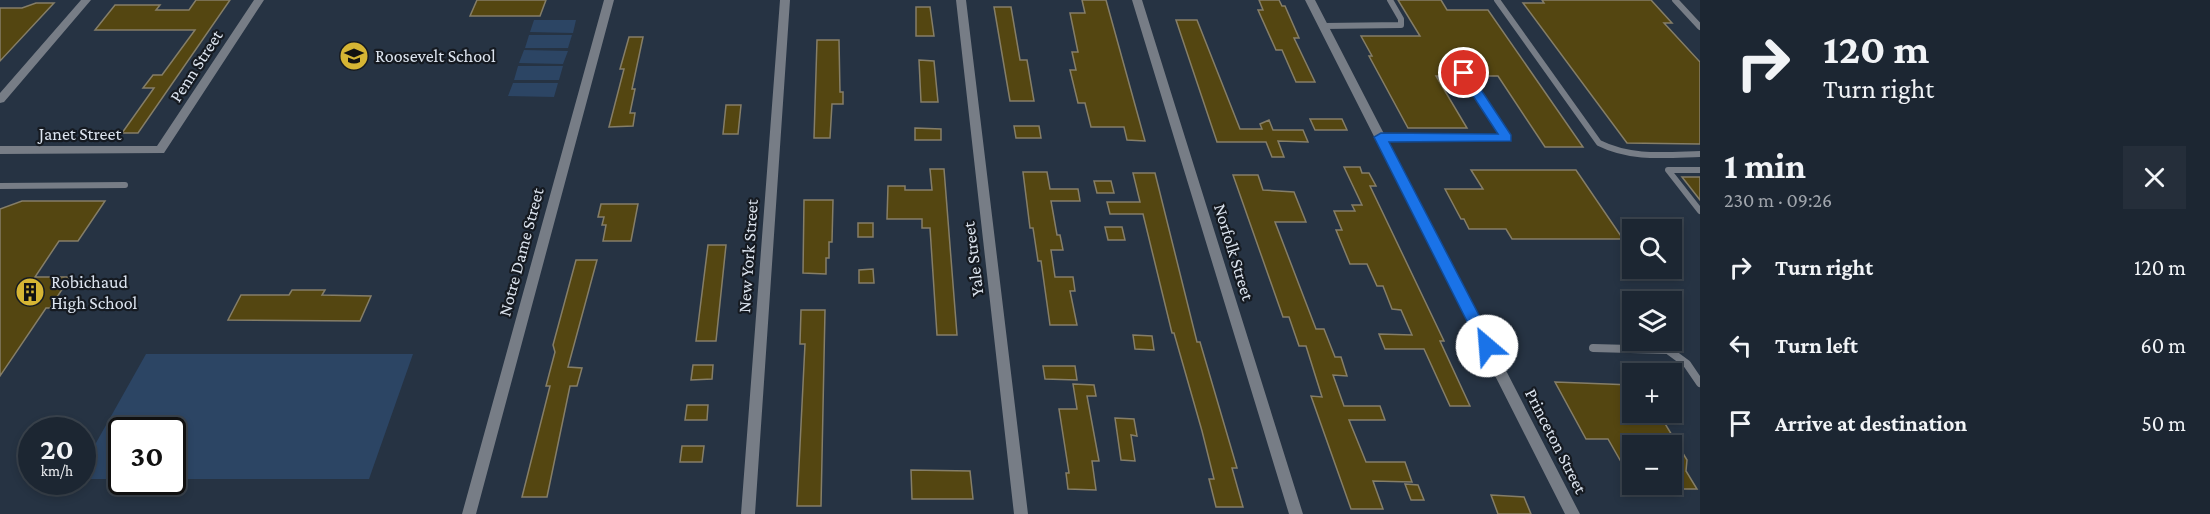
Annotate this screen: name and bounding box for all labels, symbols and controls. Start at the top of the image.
icon: right [1724,24,1802,102]
text: 120 m [1823,25,1929,72]
street label: Penn Street [165,26,227,106]
school or university icon: Roosevelt School [338,40,370,72]
place label: Roosevelt School [375,46,496,66]
pin [1438,47,1489,98]
icon: arrive [1447,56,1480,89]
text: Turn right [1823,74,1934,104]
street label: Janet Street [37,124,122,144]
text: 1 min [1724,146,1806,186]
button: close [2123,146,2186,209]
street label: Notre Dame Street [494,185,548,318]
text: 230 m · 09:26 [1724,189,1832,211]
street label: New York Street [734,197,762,313]
street label: Norfolk Street [1210,201,1258,304]
map controls [1622,219,1682,495]
button: search [1622,219,1682,279]
street label: Yale Street [958,220,987,297]
icon: right [1724,251,1757,284]
text: Turn right [1775,255,1873,280]
text: 120 m [2134,255,2186,280]
place label: Robichaud High School [51,272,138,313]
building icon: Robichaud High School [14,276,46,308]
button: layers [1622,291,1682,351]
position arrow [1455,314,1519,378]
icon: left [1724,329,1757,362]
text: Turn left [1775,333,1858,358]
text: 60 m [2141,333,2186,358]
button: + [1622,363,1682,423]
street label: Princeton Street [1521,385,1592,498]
icon: arrive [1724,407,1757,440]
text: Arrive at destination [1775,411,1967,436]
text: 50 m [2141,411,2186,436]
speed limit sign: 30 [108,417,186,495]
text: 20 [40,432,74,465]
button: − [1622,435,1682,495]
text: km/h [41,463,73,479]

